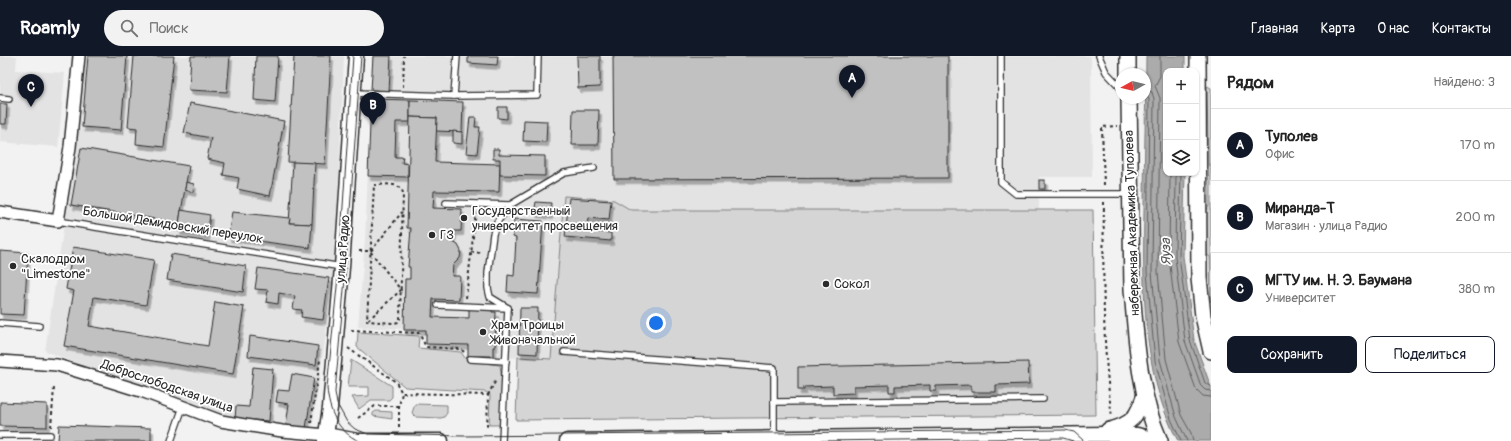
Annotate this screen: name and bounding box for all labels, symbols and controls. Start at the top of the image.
search box [104,10,384,46]
text: Roamly [20,16,80,40]
icon: search [118,17,140,39]
text: Поиск [150,19,189,38]
text: Главная [1251,20,1298,37]
text: Карта [1320,20,1355,37]
text: О нас [1377,20,1410,37]
text: Контакты [1432,20,1491,37]
pin: A [839,65,865,98]
north arrow [1115,68,1151,104]
map controls [1163,68,1199,176]
button: + [1163,68,1199,104]
text: Рядом [1227,72,1274,93]
pin: C [18,74,44,107]
text: Найдено: 3 [1433,74,1495,90]
pin: B [360,92,386,125]
button: − [1163,104,1199,140]
text: Туполев [1265,127,1318,146]
street label: набережная Академика Туполева [1121,130,1143,316]
text: A [1236,137,1244,153]
text: 170 m [1460,137,1495,153]
button: layers [1163,140,1199,176]
text: Офис [1265,146,1295,162]
text: Миранда-Т [1265,199,1335,218]
street label: Большой Демидовский переулок [82,203,265,247]
place label: Государственный университет просвещения [471,203,618,234]
text: B [1236,209,1244,225]
text: 200 m [1456,209,1495,225]
marker: Государственный университет просвещения [459,213,469,223]
street label: улица Радио [333,214,353,285]
text: Магазин · улица Радио [1265,218,1388,234]
place label: ГЗ [440,227,454,243]
marker: ГЗ [427,230,437,240]
water label: Яуза [1157,237,1175,266]
place label: Скалодром "Limestone" [21,251,91,282]
marker: Скалодром "Limestone" [8,261,18,271]
text: МГТУ им. Н. Э. Баумана [1265,271,1412,290]
place label: Сокол [834,276,870,292]
marker: Сокол [821,279,831,289]
text: C [1236,281,1244,297]
text: 380 m [1458,281,1495,297]
text: Университет [1265,290,1336,306]
your location [646,313,666,333]
place label: Храм Троицы Живоначальной [489,317,576,348]
marker: Храм Троицы Живоначальной [478,327,488,337]
button: Сохранить [1227,336,1357,373]
button: Поделиться [1365,336,1495,373]
street label: Доброслободская улица [98,356,235,416]

